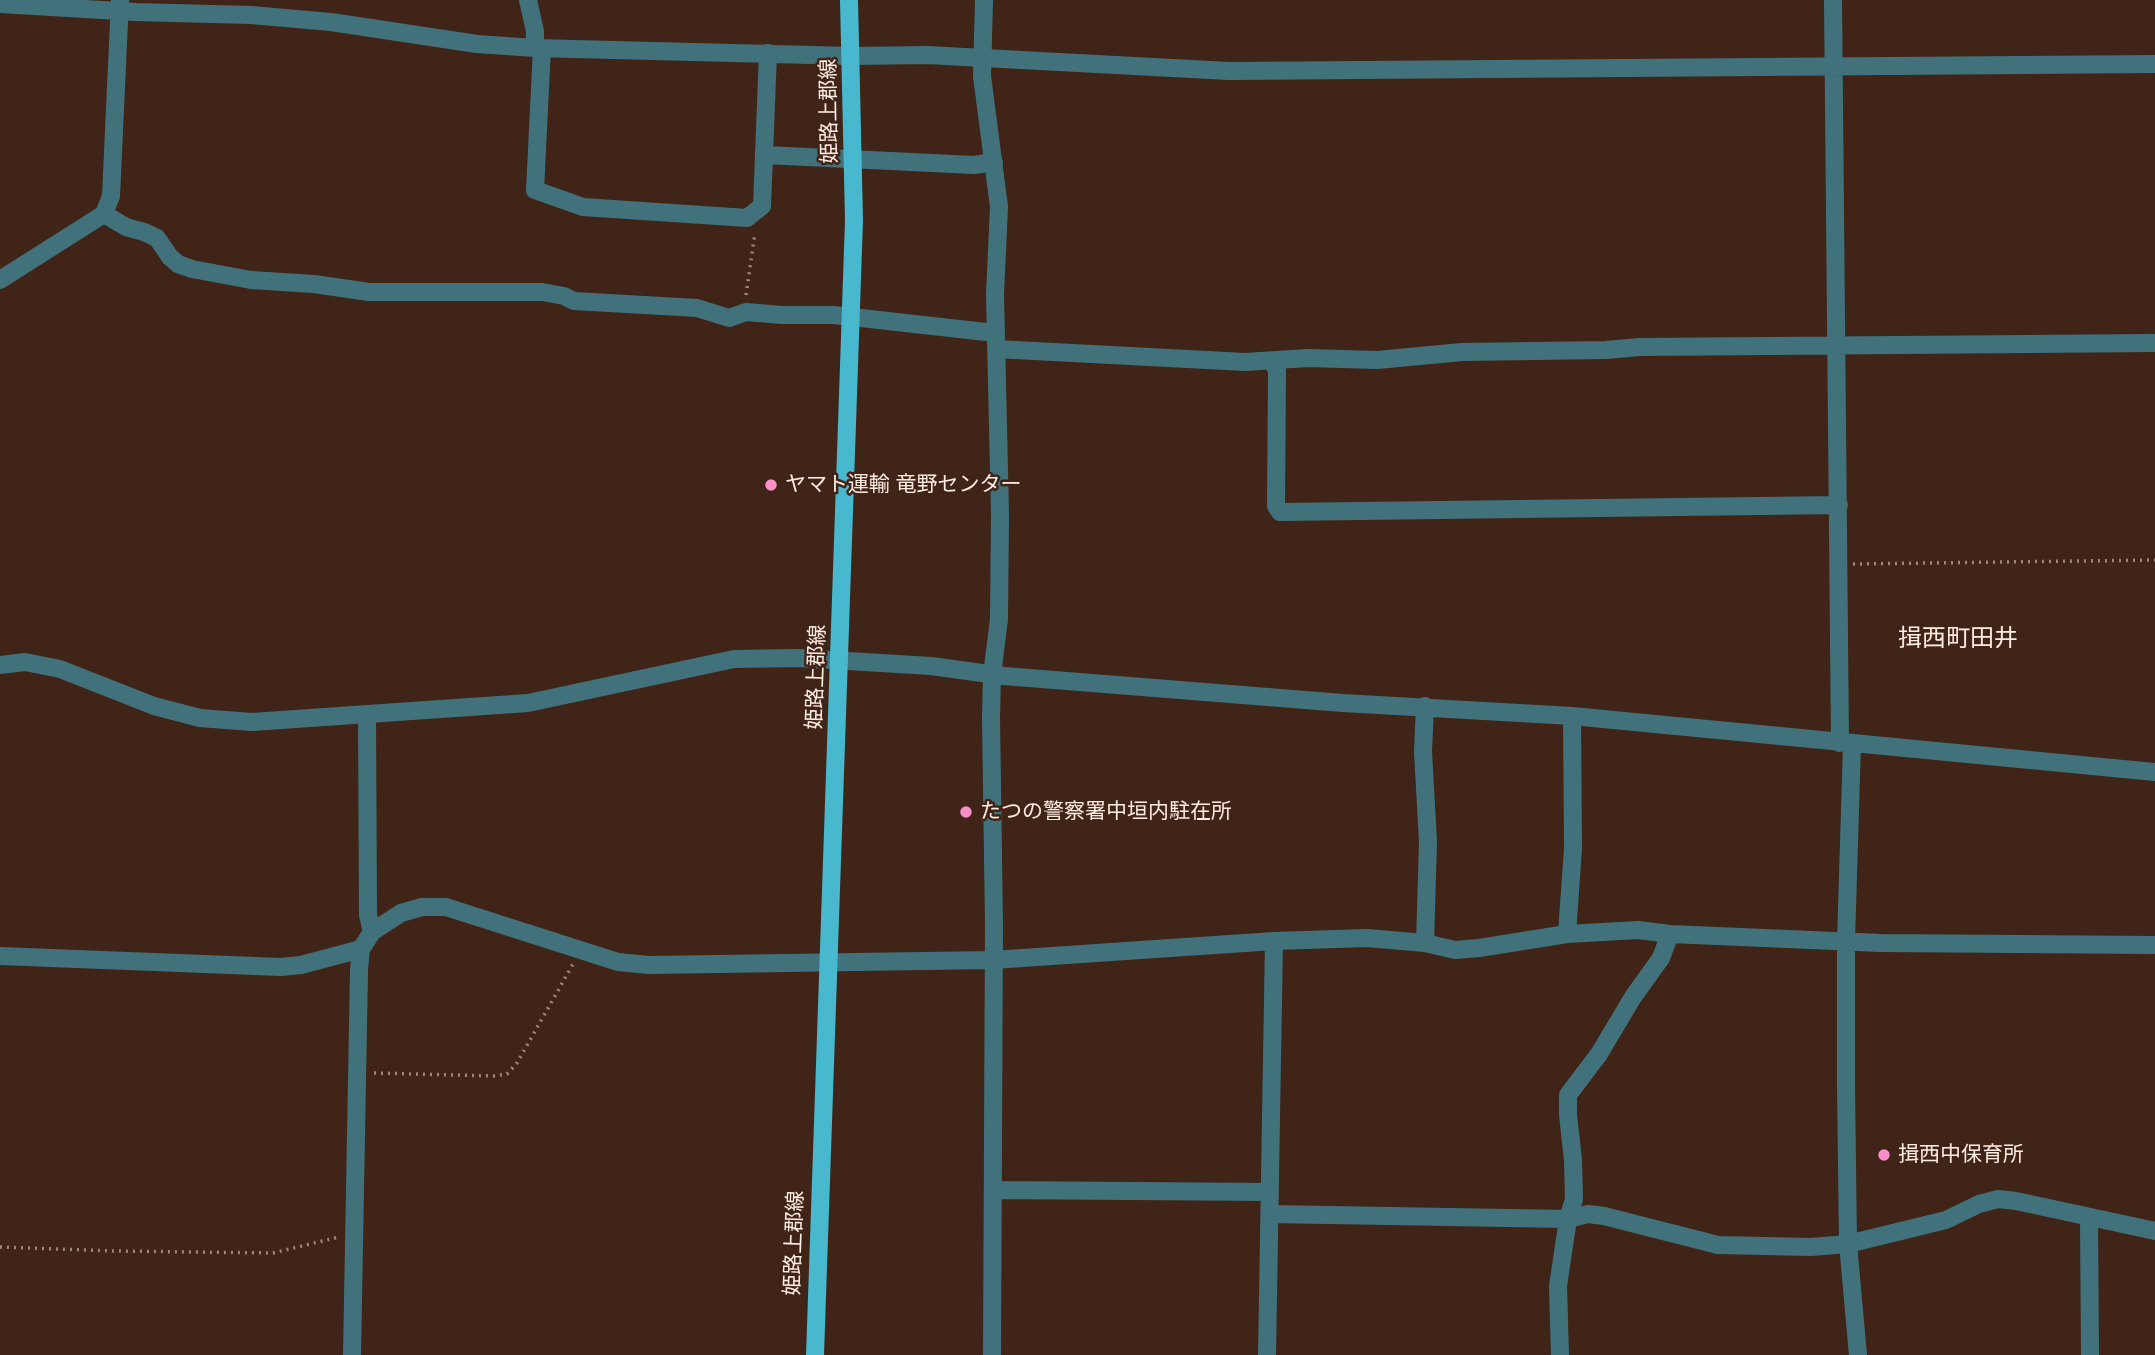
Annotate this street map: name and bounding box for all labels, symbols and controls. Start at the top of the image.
street label: 姫路上郡線 [816,58,844,164]
place label: ヤマト運輸 竜野センター [785,472,1021,498]
marker: ヤマト運輸 竜野センター [763,477,779,493]
street label: 姫路上郡線 [803,624,831,730]
district label: 揖西町田井 [1898,625,2018,653]
place label: たつの警察署中垣内駐在所 [980,799,1232,825]
marker: たつの警察署中垣内駐在所 [958,804,974,820]
place label: 揖西中保育所 [1898,1142,2024,1168]
marker: 揖西中保育所 [1876,1147,1892,1163]
street label: 姫路上郡線 [781,1190,809,1296]

